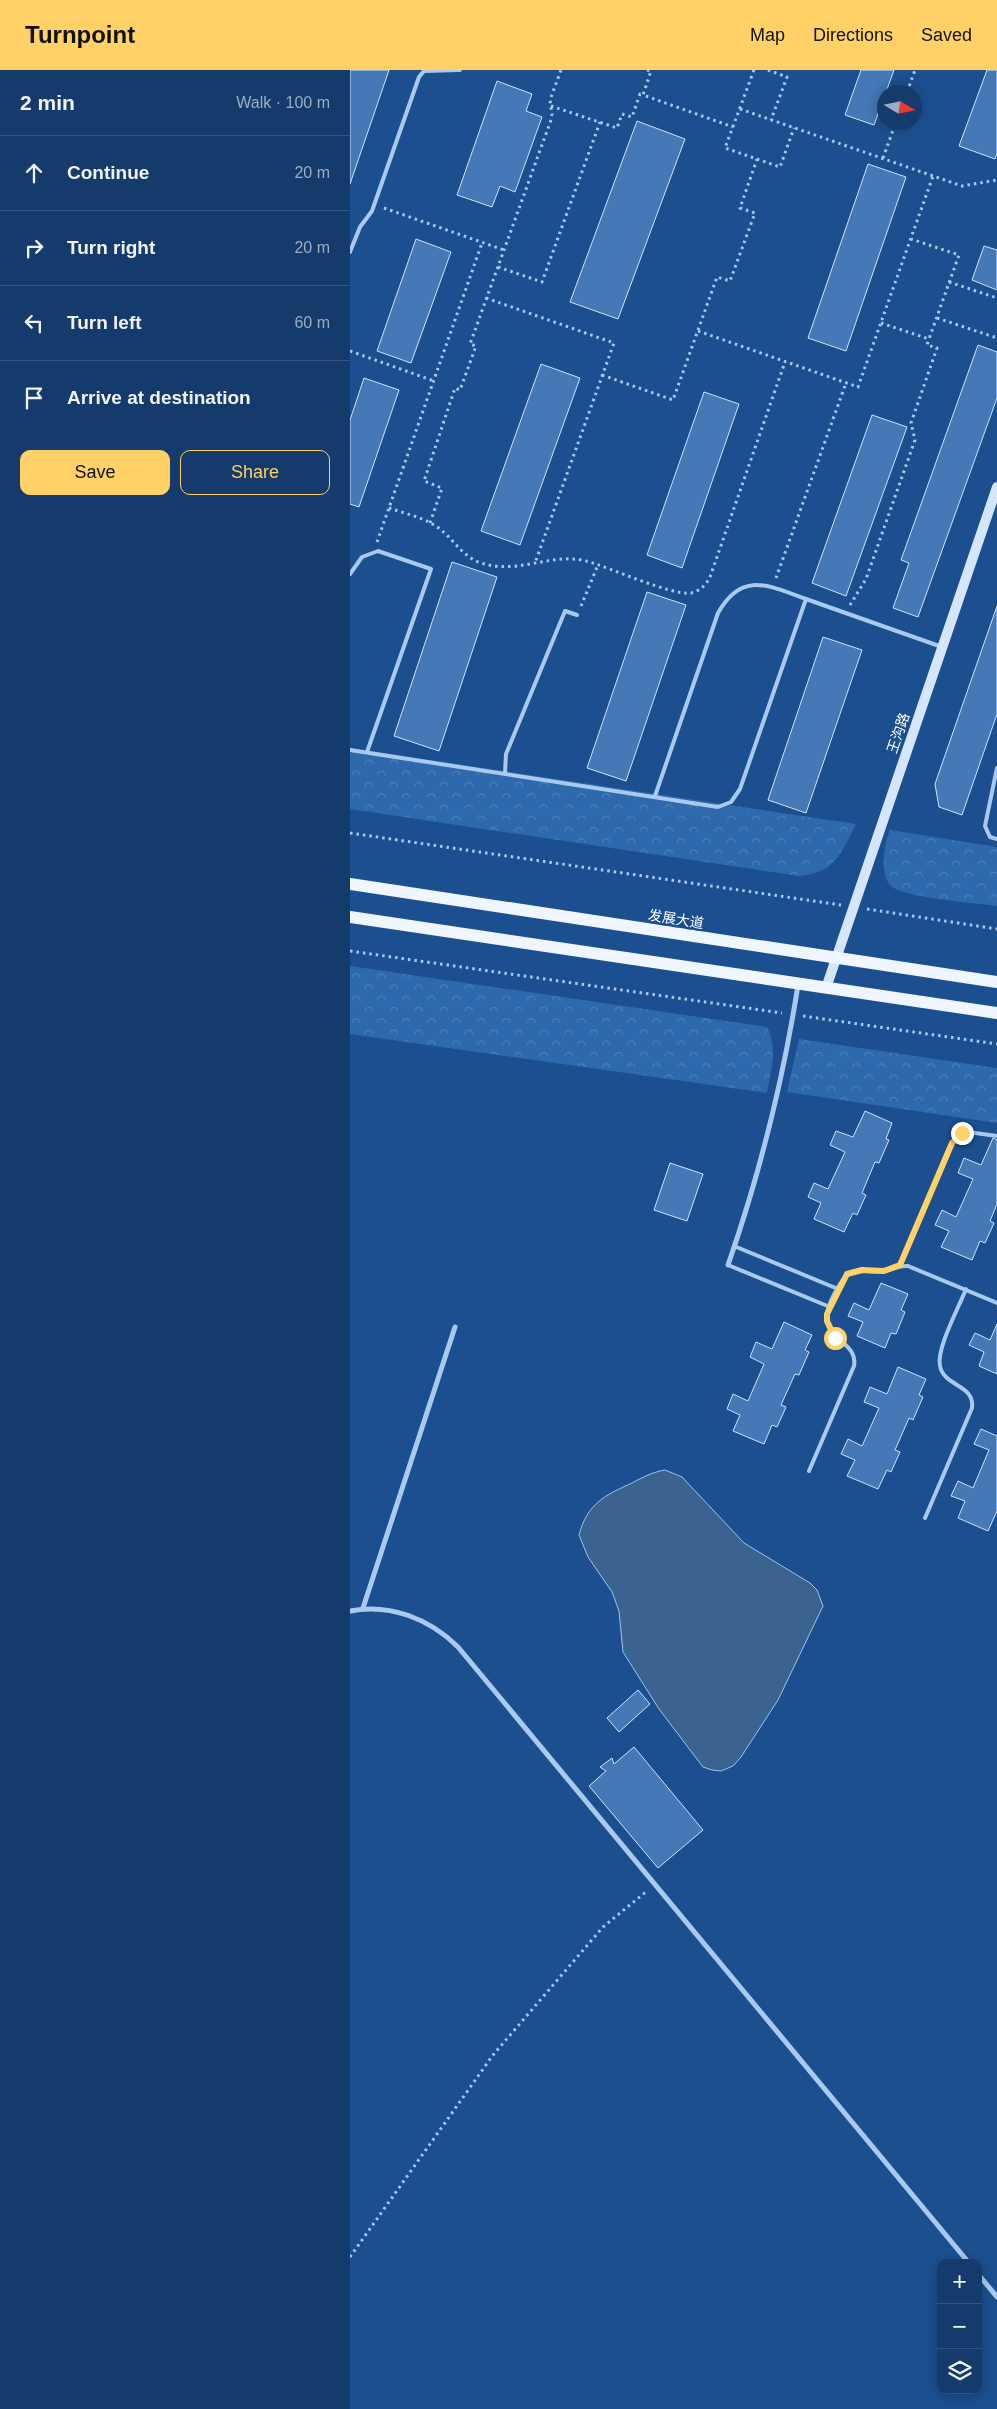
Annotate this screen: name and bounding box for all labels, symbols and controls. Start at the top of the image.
text: Turnpoint [25,21,135,48]
text: Map [750,25,785,45]
text: Directions [813,25,893,45]
text: Saved [921,25,972,45]
north arrow [877,85,922,130]
text: 2 min [20,91,75,114]
text: Walk · 100 m [236,94,330,111]
icon: ahead [20,159,48,187]
text: Continue [67,162,149,183]
text: 20 m [294,164,330,181]
icon: right [20,234,48,262]
text: Turn right [67,237,155,258]
text: 20 m [294,239,330,256]
icon: left [20,309,48,337]
text: Turn left [67,312,142,333]
text: 60 m [294,314,330,331]
icon: arrive [20,384,48,412]
text: Arrive at destination [67,387,251,408]
button: Save [20,450,170,495]
button: Share [180,450,330,495]
street label: 王沟路 [884,711,912,755]
street label: 发展大道 [647,907,705,931]
route end [951,1122,974,1145]
route start [824,1327,847,1350]
map controls [937,2259,982,2394]
button: + [937,2259,982,2304]
button: − [937,2304,982,2349]
button: layers [937,2349,982,2394]

